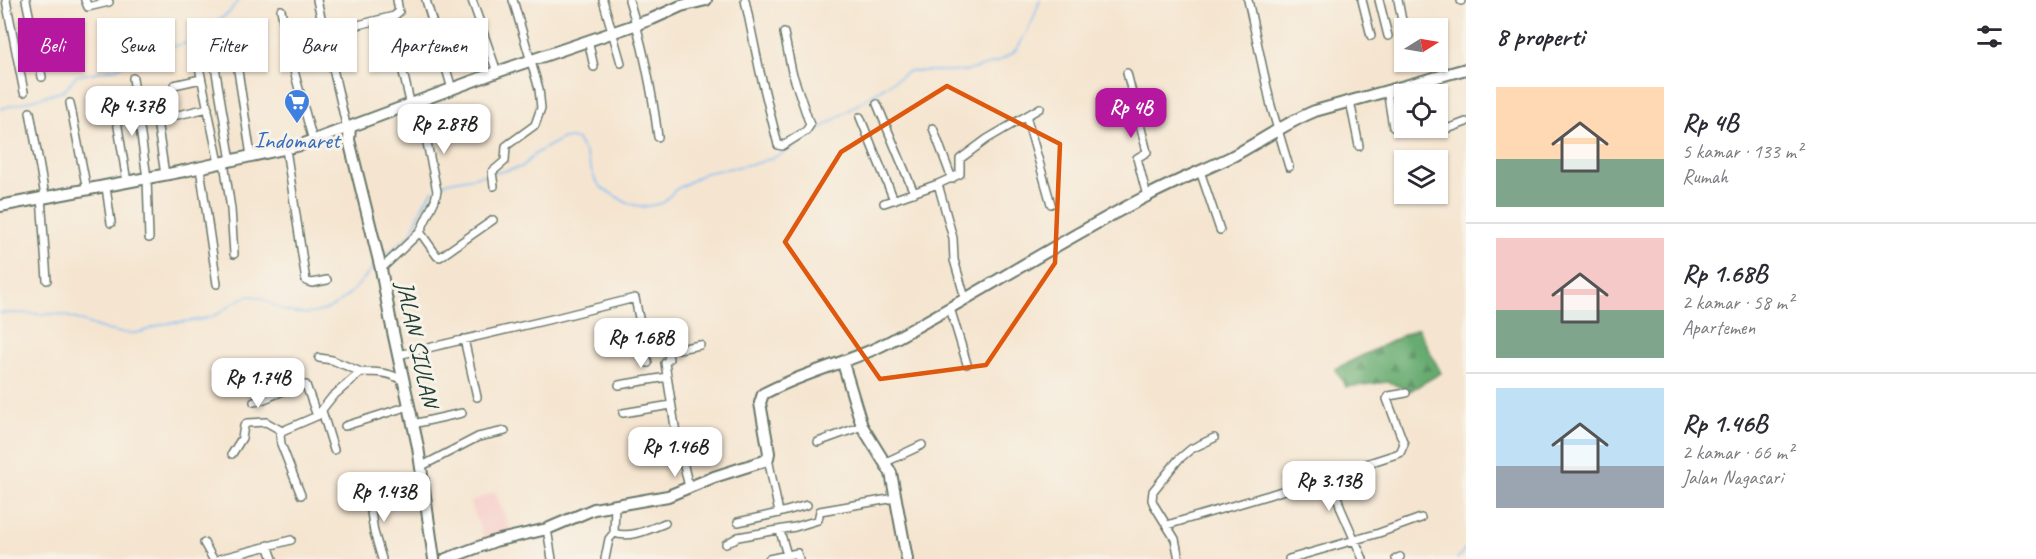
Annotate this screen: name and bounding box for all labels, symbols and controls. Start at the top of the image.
chip: Beli [18,18,85,72]
chip: Sewa [97,18,175,72]
chip: Filter [187,18,268,72]
chip: Baru [280,18,357,72]
chip: Apartemen [369,18,488,72]
north arrow [1394,18,1448,72]
map controls [1394,18,1448,204]
text: 8 properti [1496,20,1584,53]
icon: filters [1973,20,2006,53]
button: locate [1394,84,1448,138]
pin: Rp 4.37B [70,86,194,137]
supermarket icon: Indomaret [282,87,312,125]
pin: Rp 4B [1089,88,1173,139]
text: Rp 4.37B [99,93,165,118]
text: Rp 4B [1109,95,1153,120]
pin: Rp 2.87B [382,104,506,155]
text: Rp 4B [1682,106,1738,139]
text: Rp 2.87B [411,111,477,136]
icon: home [1544,111,1616,183]
place label: Indomaret [254,125,342,155]
text: 5 kamar · 133 m² [1682,139,1802,164]
button: layers [1394,150,1448,204]
text: Rumah [1682,164,1728,189]
text: Rp 1.68B [1682,257,1767,290]
icon: home [1544,262,1616,334]
street label: JALAN SIULAN [390,277,447,413]
text: 2 kamar · 58 m² [1682,290,1793,315]
text: Apartemen [1682,315,1755,340]
pin: Rp 1.68B [579,318,703,369]
text: Rp 1.68B [608,325,674,350]
pin: Rp 1.74B [196,358,320,409]
text: Rp 1.74B [225,365,291,390]
text: Rp 1.46B [1682,407,1767,440]
icon: home [1544,412,1616,484]
pin: Rp 1.46B [613,427,737,478]
text: Rp 1.46B [642,434,708,459]
text: 2 kamar · 66 m² [1682,440,1793,465]
pin: Rp 3.13B [1267,461,1391,512]
text: Jalan Nagasari [1682,465,1783,490]
text: Rp 3.13B [1296,468,1362,493]
pin: Rp 1.43B [322,472,446,523]
text: Rp 1.43B [351,479,417,504]

